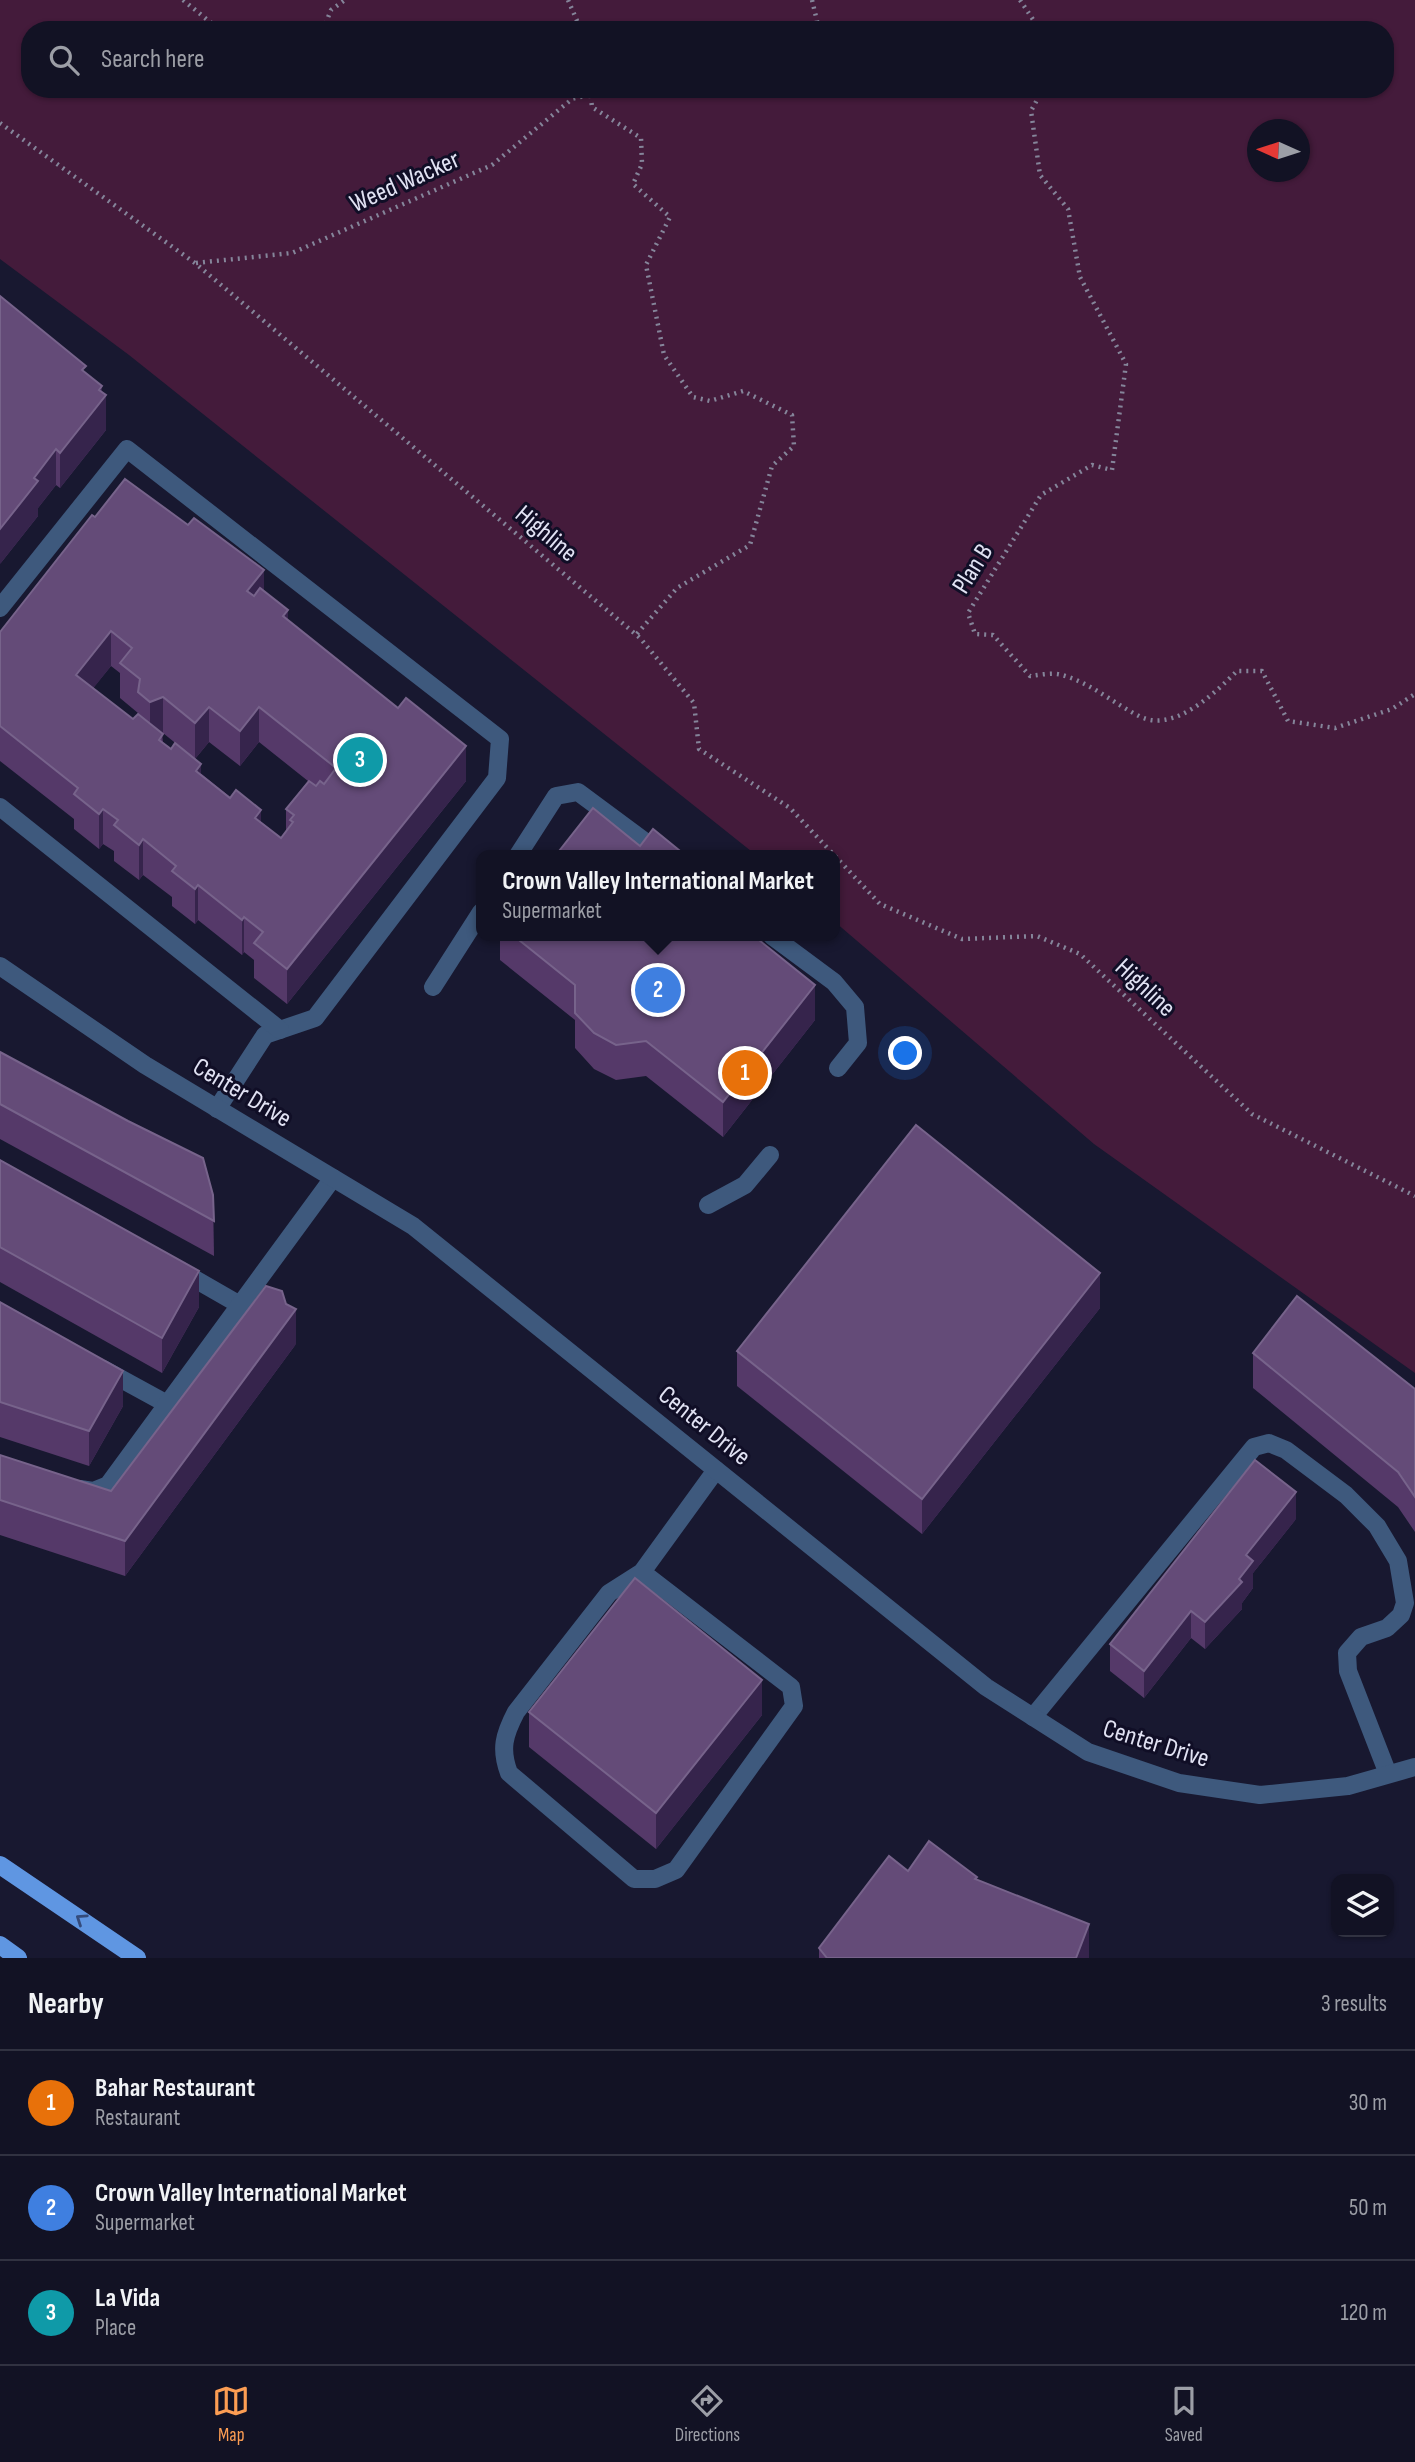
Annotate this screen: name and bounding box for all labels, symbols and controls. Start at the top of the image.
search box [21,21,1394,98]
icon: search [45,41,83,79]
text: Search here [101,44,204,75]
north arrow [1247,119,1310,182]
street label: Weed Wacker [346,144,465,220]
street label: Highline [509,499,583,569]
street label: Plan B [946,538,1000,600]
pin: 3 [337,734,383,786]
popup [476,850,840,941]
text: Crown Valley International Market [502,866,814,897]
text: Supermarket [502,897,602,925]
street label: Highline [1108,952,1182,1024]
pin: 2 [635,964,681,1016]
your location [888,1036,922,1070]
pin: 1 [722,1047,768,1099]
street label: Center Drive [187,1052,297,1134]
street label: Center Drive [652,1380,756,1472]
street label: Center Drive [1099,1713,1213,1775]
map controls [1331,1874,1394,1937]
button: layers [1331,1874,1394,1937]
one-way arrow [76,1915,89,1928]
text: Nearby [28,1986,104,2022]
text: 3 results [1321,1990,1387,2018]
text: Bahar Restaurant [95,2073,255,2104]
text: 1 [46,2089,56,2117]
text: 30 m [1349,2089,1387,2117]
text: Restaurant [95,2104,180,2132]
text: Crown Valley International Market [95,2178,407,2209]
text: 2 [46,2194,56,2222]
text: 50 m [1349,2194,1387,2222]
text: Supermarket [95,2209,195,2237]
text: La Vida [95,2283,160,2314]
text: 3 [46,2299,56,2327]
text: 120 m [1341,2299,1387,2327]
text: Place [95,2314,136,2342]
tab: Map [212,2382,250,2447]
tab: Directions [675,2382,740,2447]
tab: Saved [1165,2382,1203,2447]

